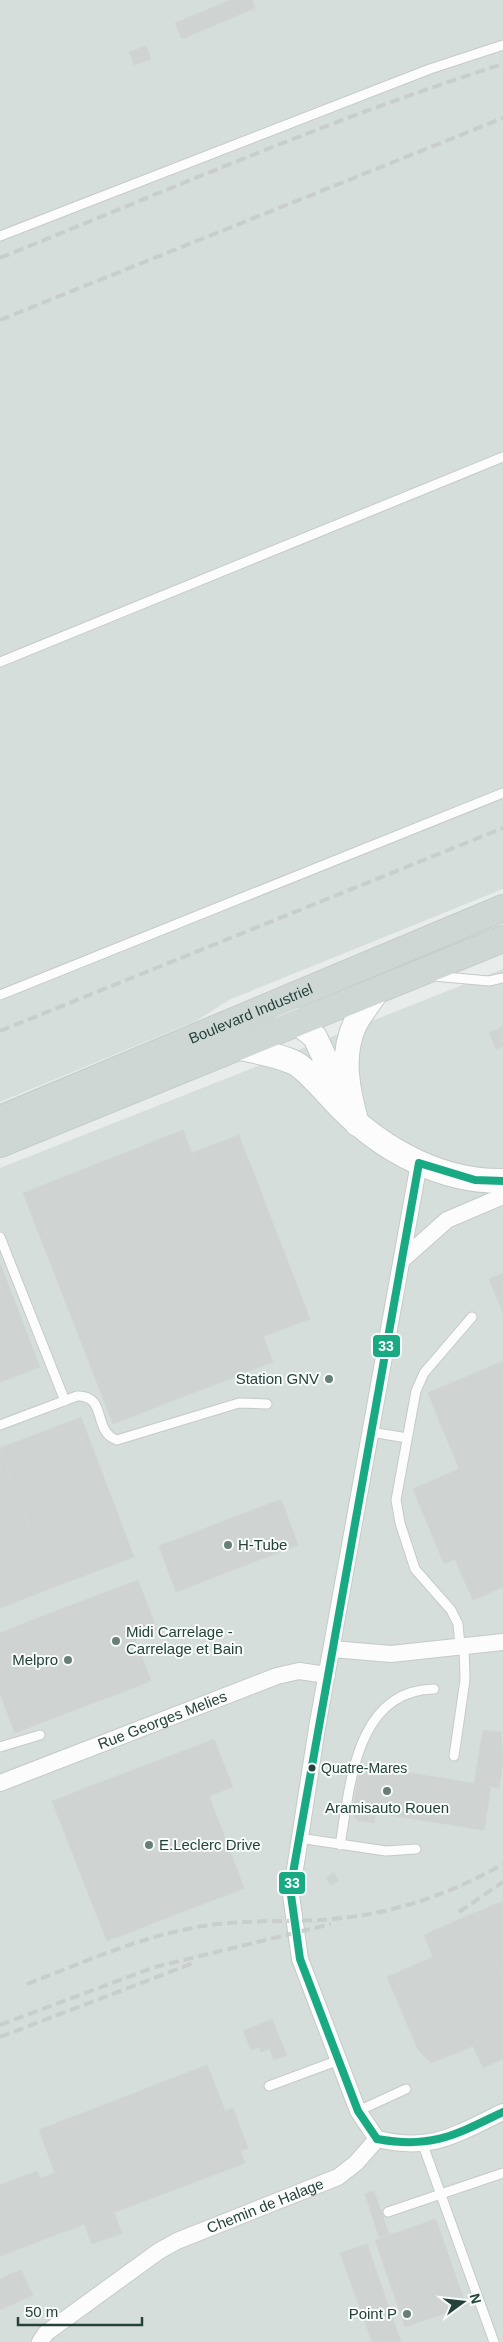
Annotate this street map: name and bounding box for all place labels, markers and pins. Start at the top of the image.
place label: Station GNV [236,1370,319,1387]
marker: Station GNV [323,1373,335,1385]
place label: H-Tube [238,1536,287,1553]
marker: H-Tube [222,1539,234,1551]
place label: Midi Carrelage - Carrelage et Bain [126,1623,243,1657]
marker: Midi Carrelage - Carrelage et Bain [110,1635,122,1647]
place label: Melpro [12,1651,58,1668]
marker: Melpro [62,1654,74,1666]
place label: Quatre-Mares [321,1760,407,1776]
marker: Quatre-Mares [307,1763,317,1773]
marker: Aramisauto Rouen [381,1785,393,1797]
place label: Aramisauto Rouen [325,1799,449,1816]
place label: E.Leclerc Drive [159,1836,261,1853]
marker: E.Leclerc Drive [143,1839,155,1851]
place label: Point P [349,2305,397,2322]
marker: Point P [401,2308,413,2320]

